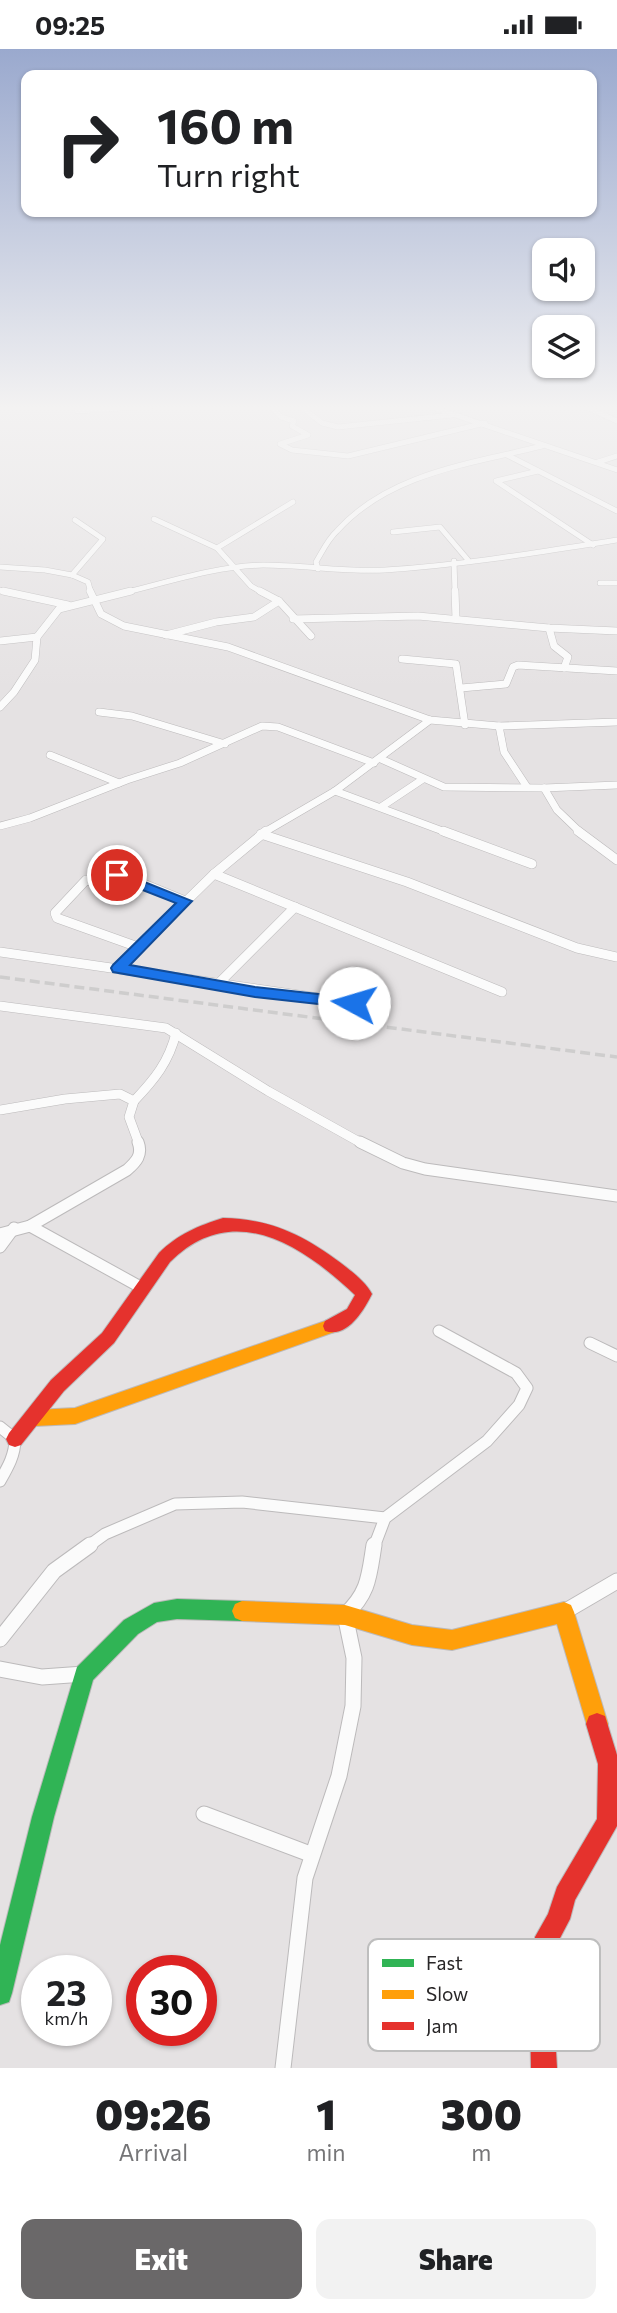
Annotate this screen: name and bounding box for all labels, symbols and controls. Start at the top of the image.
text: 09:25 [35,9,105,40]
text: 160 m [157,94,294,154]
icon: right [42,98,133,189]
text: Turn right [157,154,300,194]
map controls [532,238,595,378]
button: sound [532,238,595,301]
button: layers [532,315,595,378]
pin [87,845,147,905]
icon: arrive [98,856,136,894]
position arrow [317,966,391,1040]
legend [368,1939,600,2051]
text: Fast [426,1951,463,1974]
speed limit sign: 30 [126,1955,217,2046]
text: 23 [46,1970,87,2013]
text: Slow [426,1982,468,2005]
text: km/h [45,2007,88,2029]
text: Jam [426,2014,458,2037]
text: 09:26 [95,2087,211,2139]
text: 1 [316,2087,336,2139]
text: 300 [441,2087,522,2139]
text: Arrival [118,2138,188,2166]
text: min [306,2138,346,2166]
text: m [471,2138,491,2166]
button: Exit [21,2219,302,2299]
button: Share [316,2219,596,2299]

